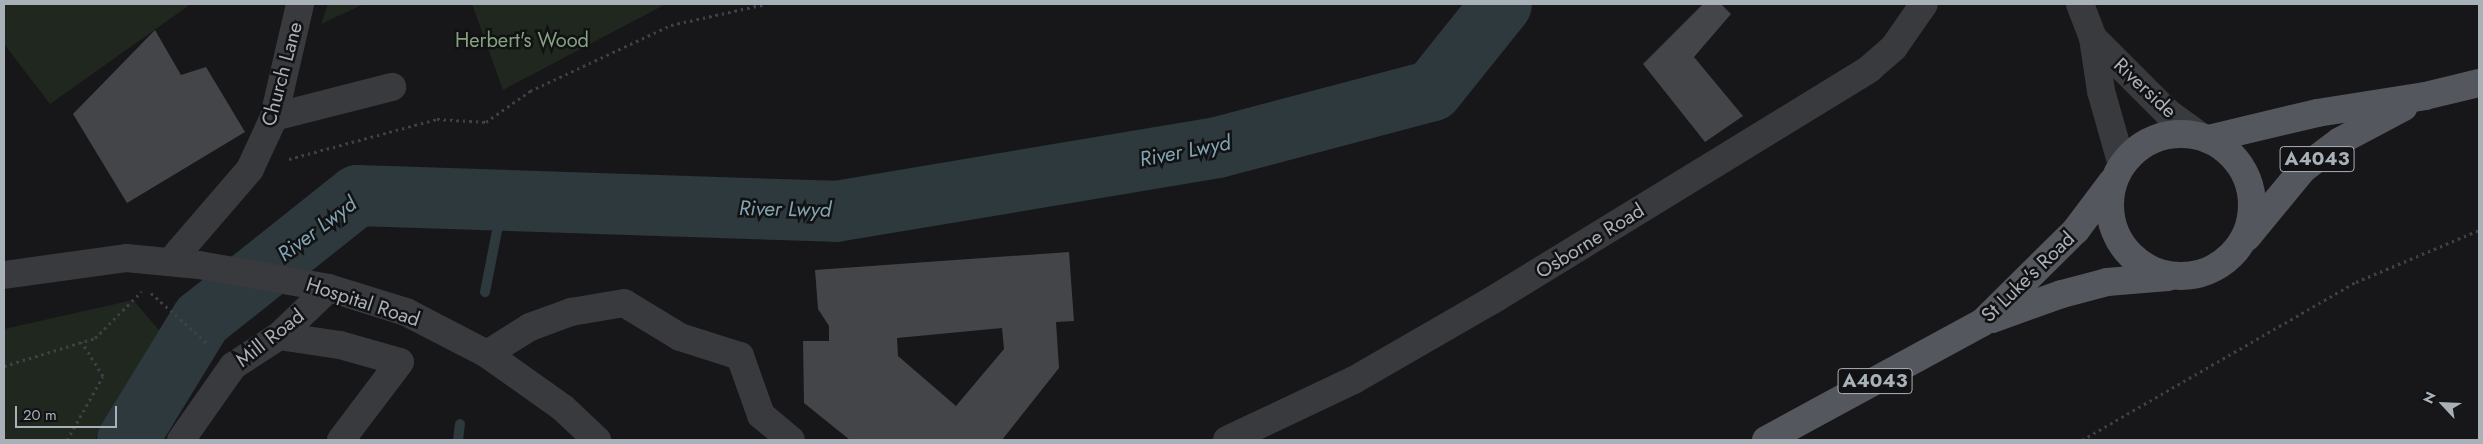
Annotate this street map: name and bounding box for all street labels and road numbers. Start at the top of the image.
street label: Church Lane [257,19,307,129]
street label: Riverside [2109,53,2181,123]
road number: A4043 [2280,142,2354,176]
street label: Osborne Road [1531,198,1649,284]
street label: St Luke's Road [1977,227,2079,327]
street label: Hospital Road [303,272,423,332]
street label: Mill Road [231,304,309,372]
road number: A4043 [1838,364,1912,398]

